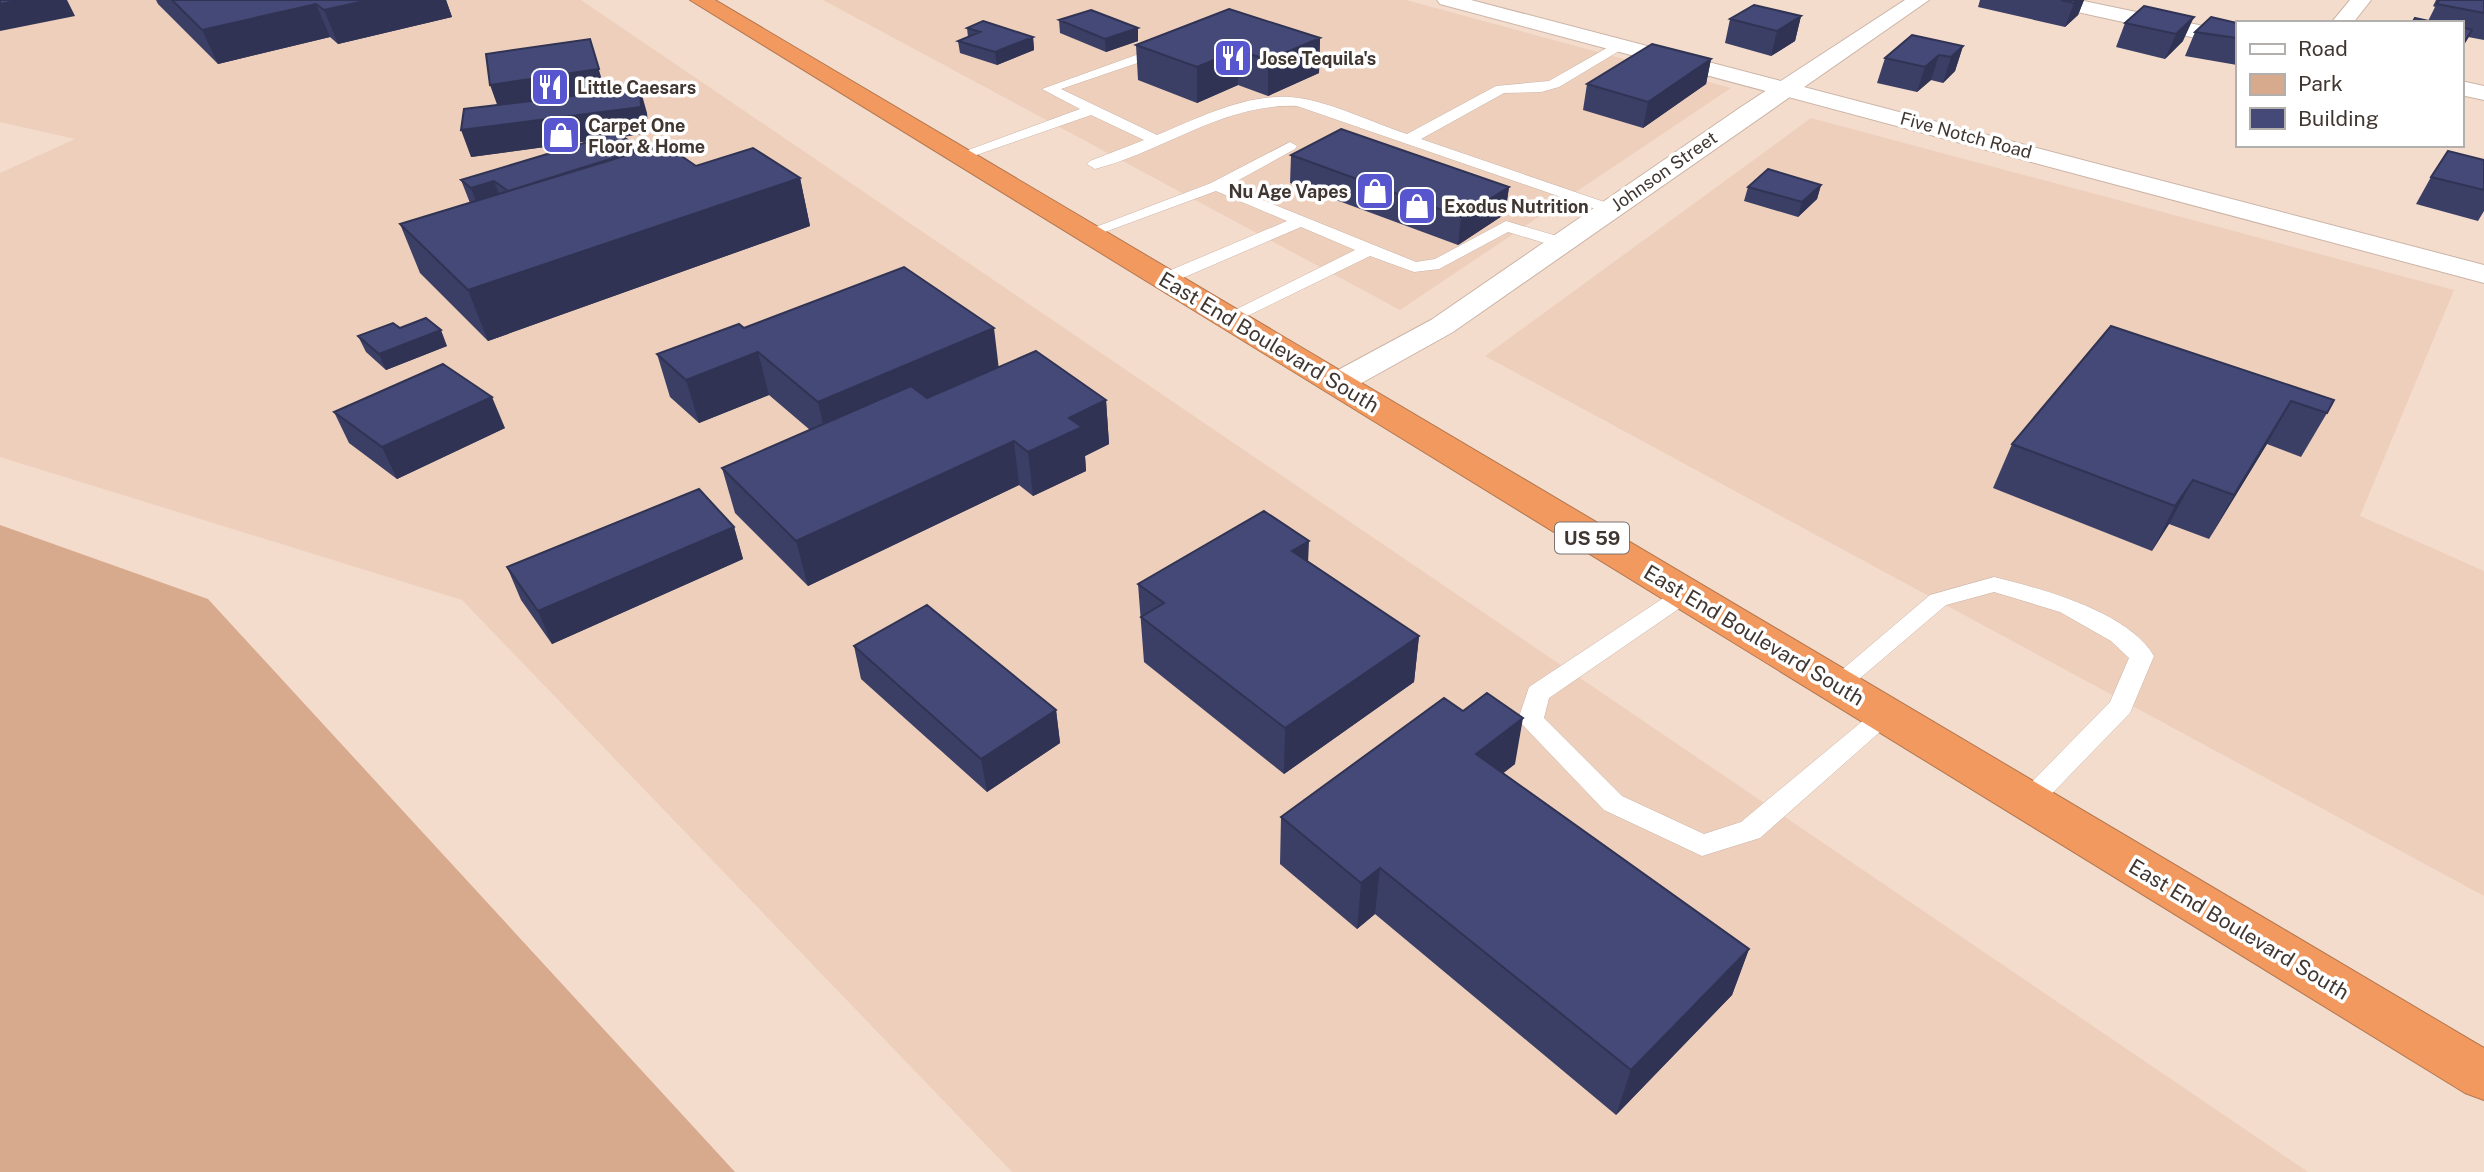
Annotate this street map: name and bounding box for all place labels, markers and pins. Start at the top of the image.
restaurant icon: Jose Tequila's [1212,37,1254,79]
place label: Jose Tequila's [1260,48,1376,69]
restaurant icon: Little Caesars [529,66,571,108]
place label: Little Caesars [577,77,696,98]
shop icon: Carpet One Floor & Home [540,114,582,156]
place label: Carpet One Floor & Home [588,115,705,157]
shop icon: Nu Age Vapes [1354,170,1396,212]
place label: Nu Age Vapes [1228,181,1348,202]
shop icon: Exodus Nutrition [1396,185,1438,227]
place label: Exodus Nutrition [1444,196,1589,217]

